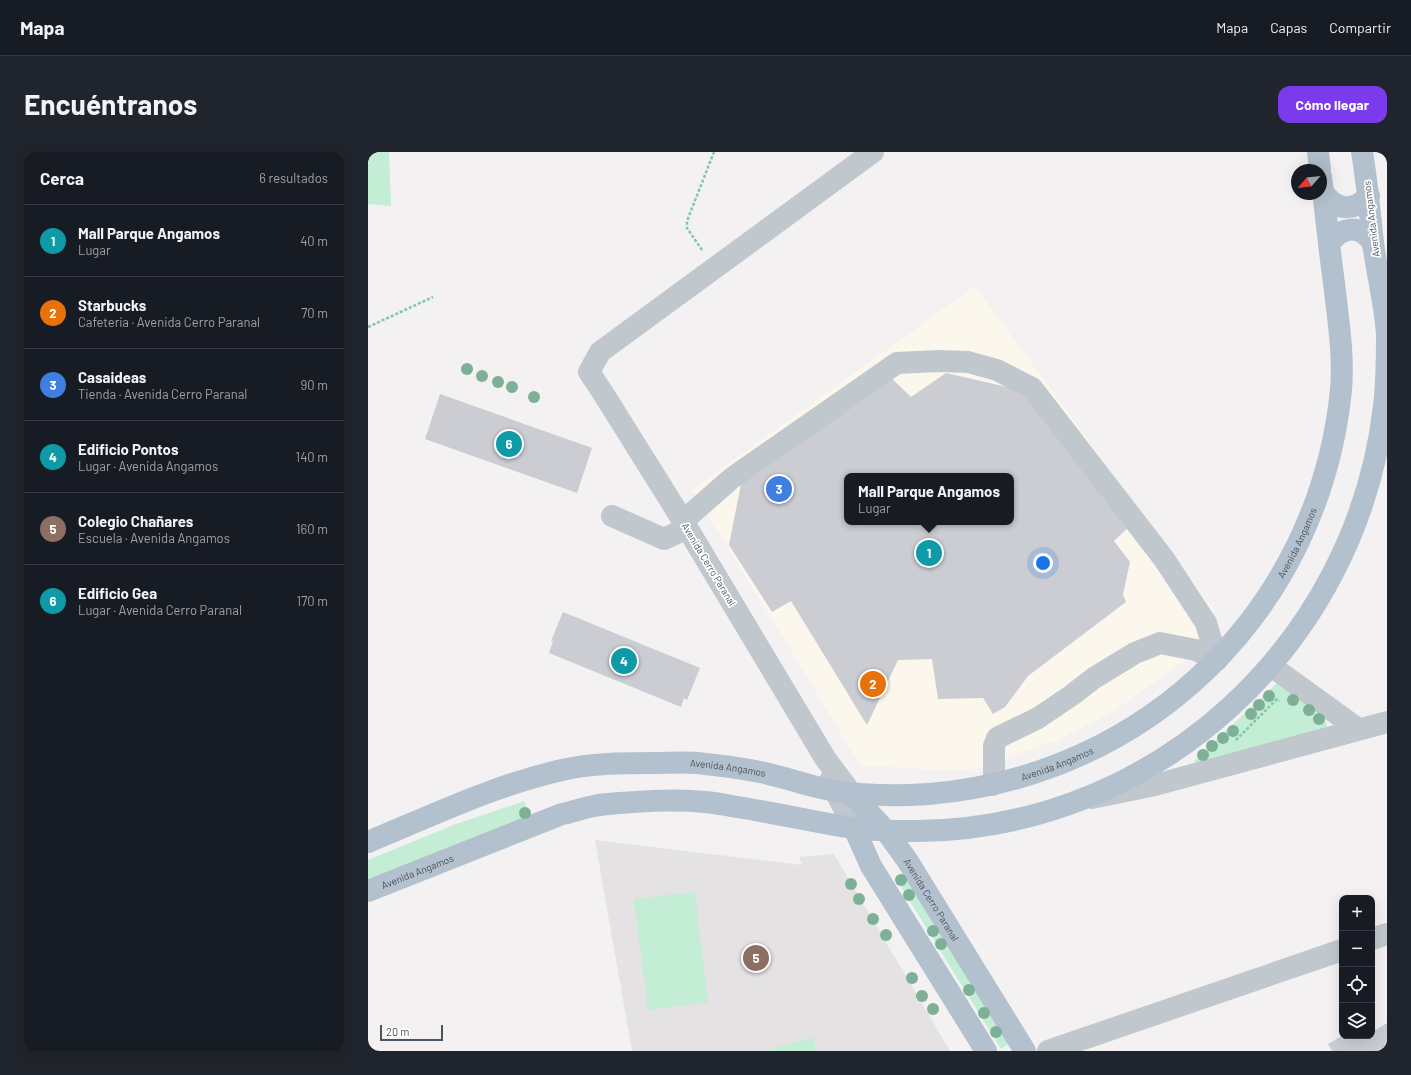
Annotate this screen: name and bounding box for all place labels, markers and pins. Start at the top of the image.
pin: 6 [496,429,522,459]
pin: 3 [766,474,792,504]
pin: 1 [916,538,942,568]
pin: 4 [611,646,637,676]
pin: 2 [860,669,886,699]
pin: 5 [743,943,769,973]

